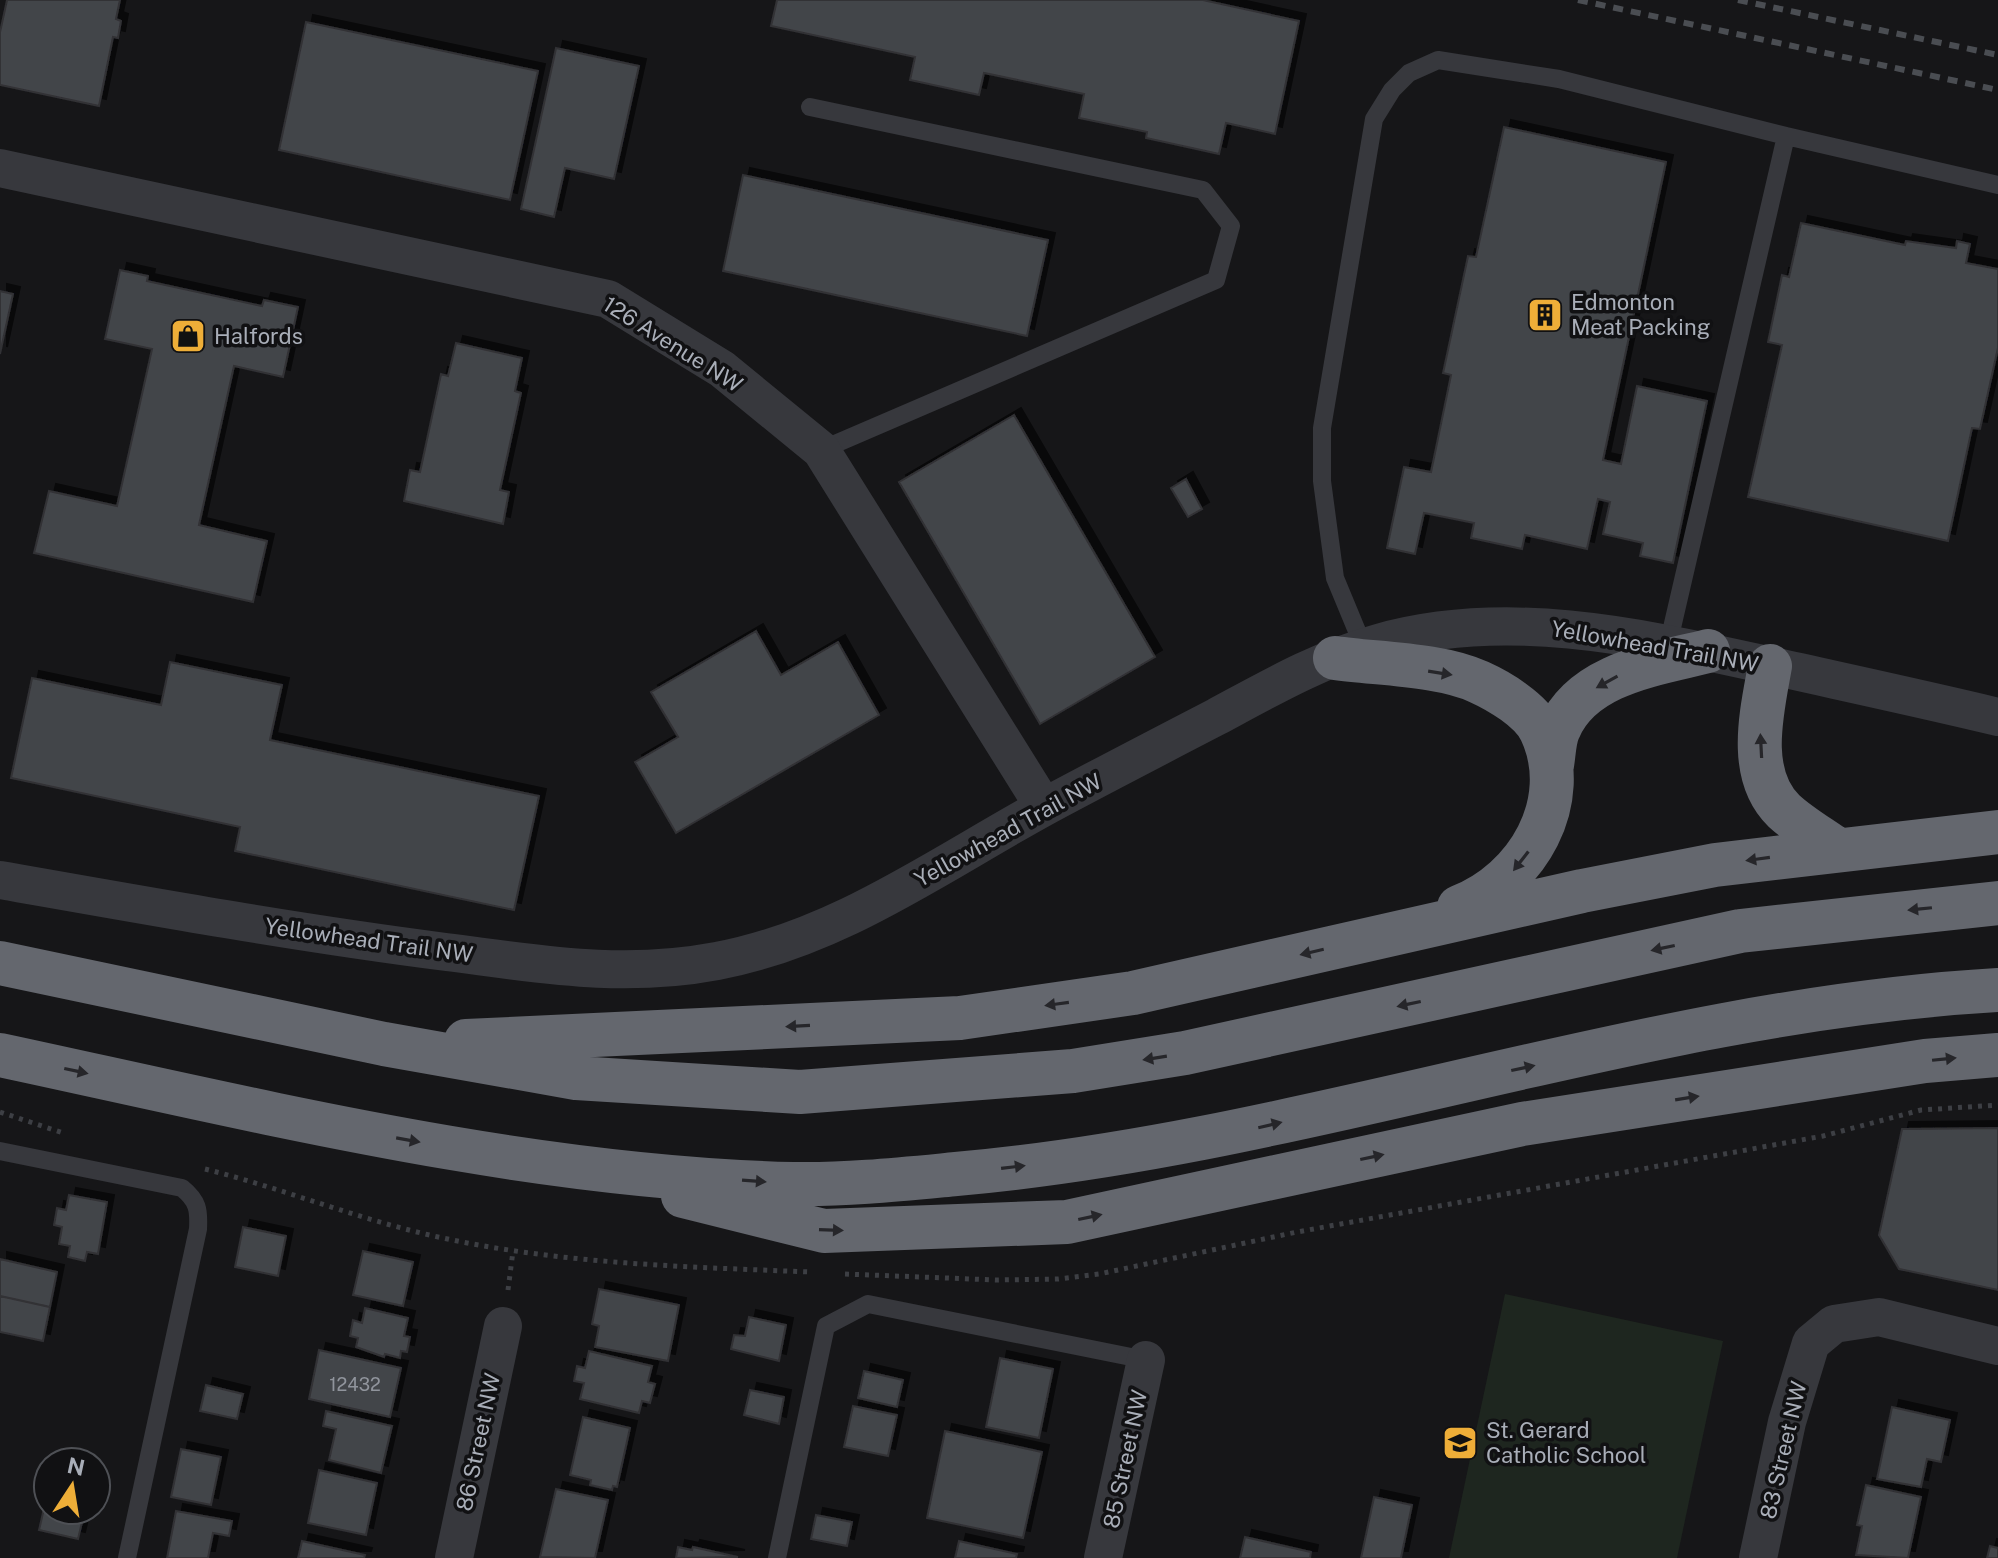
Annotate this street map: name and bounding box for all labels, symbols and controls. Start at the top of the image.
place label: Edmonton Meat Packing [1571,289,1710,340]
street label: 126 Avenue NW [599,291,748,397]
building icon: Edmonton Meat Packing [1526,296,1564,334]
shop icon: Halfords [169,317,207,355]
place label: Halfords [214,323,303,349]
street label: Yellowhead Trail NW [1549,615,1761,677]
one-way arrow [1428,667,1453,680]
one-way arrow [1596,675,1618,689]
one-way arrow [1754,733,1767,758]
street label: Yellowhead Trail NW [910,768,1106,892]
one-way arrow [1514,851,1530,871]
one-way arrow [1745,853,1770,866]
one-way arrow [1907,903,1932,916]
street label: Yellowhead Trail NW [263,913,475,967]
one-way arrow [1651,942,1676,955]
one-way arrow [1299,946,1324,959]
one-way arrow [1044,998,1069,1011]
one-way arrow [1397,998,1422,1011]
one-way arrow [785,1020,810,1033]
one-way arrow [1142,1052,1167,1064]
one-way arrow [1932,1053,1957,1066]
one-way arrow [1511,1061,1536,1074]
one-way arrow [64,1065,89,1078]
one-way arrow [1675,1092,1700,1104]
one-way arrow [1257,1118,1282,1131]
one-way arrow [396,1134,421,1146]
one-way arrow [1359,1150,1384,1163]
one-way arrow [1001,1160,1026,1173]
one-way arrow [742,1175,767,1188]
one-way arrow [1078,1210,1103,1223]
one-way arrow [819,1224,844,1237]
street label: 86 Street NW [451,1371,505,1513]
house number: 12432 [329,1374,381,1395]
street label: 83 Street NW [1755,1379,1811,1521]
street label: 85 Street NW [1098,1387,1152,1531]
place label: St. Gerard Catholic School [1486,1417,1646,1468]
school or university icon: St. Gerard Catholic School [1441,1424,1479,1462]
north arrow [32,1446,112,1526]
text: N [65,1452,87,1481]

